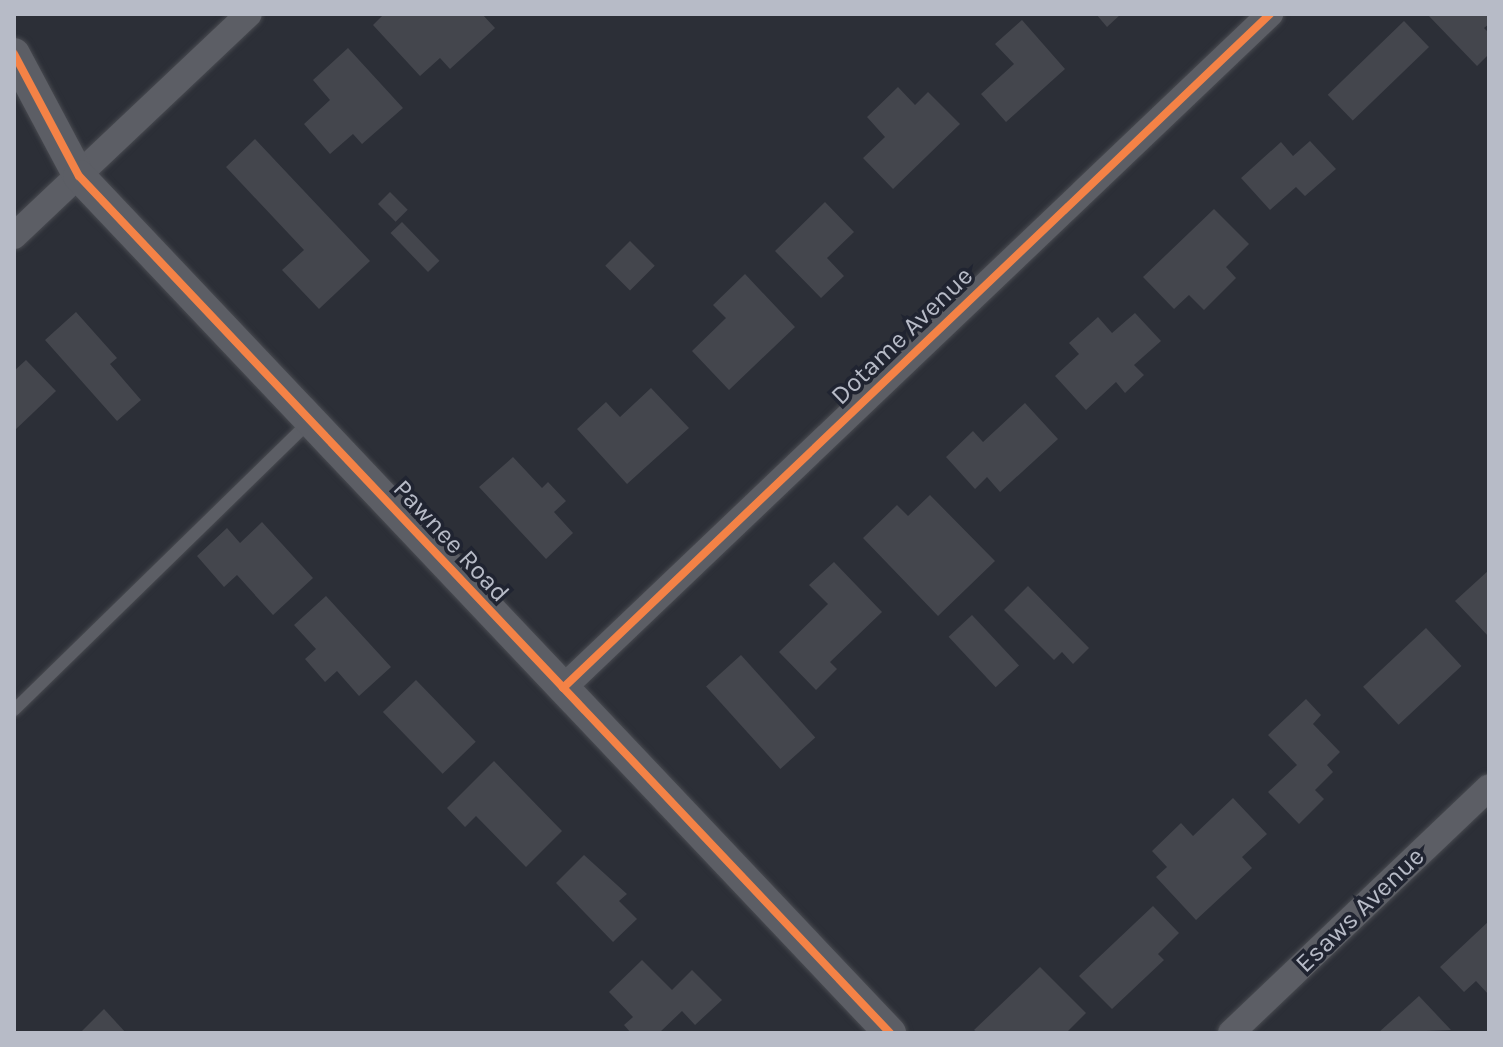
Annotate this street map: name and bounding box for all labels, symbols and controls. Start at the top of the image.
street label: Dotame Avenue [825,261,979,411]
street label: Pawnee Road [386,473,516,609]
street label: Esaws Avenue [1289,841,1431,979]

